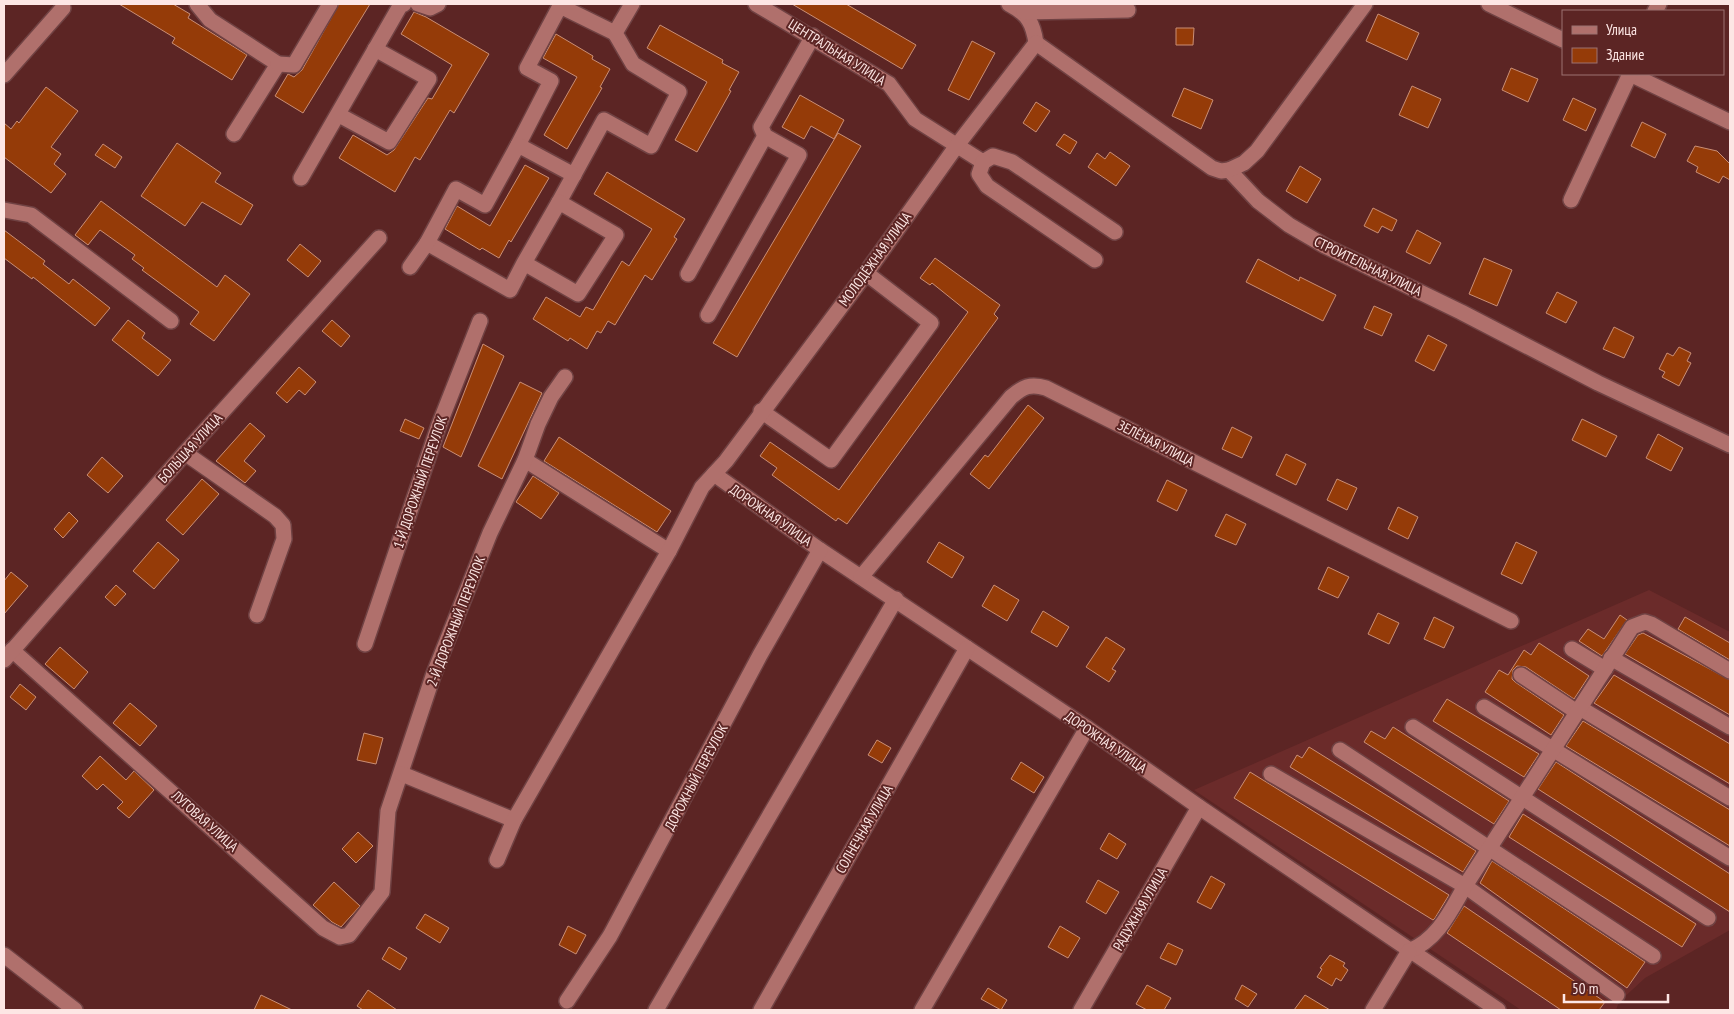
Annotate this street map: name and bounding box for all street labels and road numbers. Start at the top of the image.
street label: ЦЕНТРАЛЬНАЯ УЛИЦА [785,15,889,89]
street label: МОЛОДЁЖНАЯ УЛИЦА [835,208,915,310]
street label: СТРОИТЕЛЬНАЯ УЛИЦА [1311,232,1425,300]
street label: БОЛЬШАЯ УЛИЦА [154,409,226,487]
street label: 1-Й ДОРОЖНЫЙ ПЕРЕУЛОК [389,413,451,551]
street label: ЗЕЛЁНАЯ УЛИЦА [1115,416,1198,470]
street label: ДОРОЖНАЯ УЛИЦА [726,480,816,550]
street label: 2-Й ДОРОЖНЫЙ ПЕРЕУЛОК [423,553,489,689]
street label: ДОРОЖНАЯ УЛИЦА [1061,707,1151,777]
street label: ДОРОЖНЫЙ ПЕРЕУЛОК [660,721,732,833]
street label: СОЛНЕЧНАЯ УЛИЦА [831,781,897,877]
street label: ЛУГОВАЯ УЛИЦА [167,786,242,856]
street label: РАДУЖНАЯ УЛИЦА [1109,864,1171,954]

